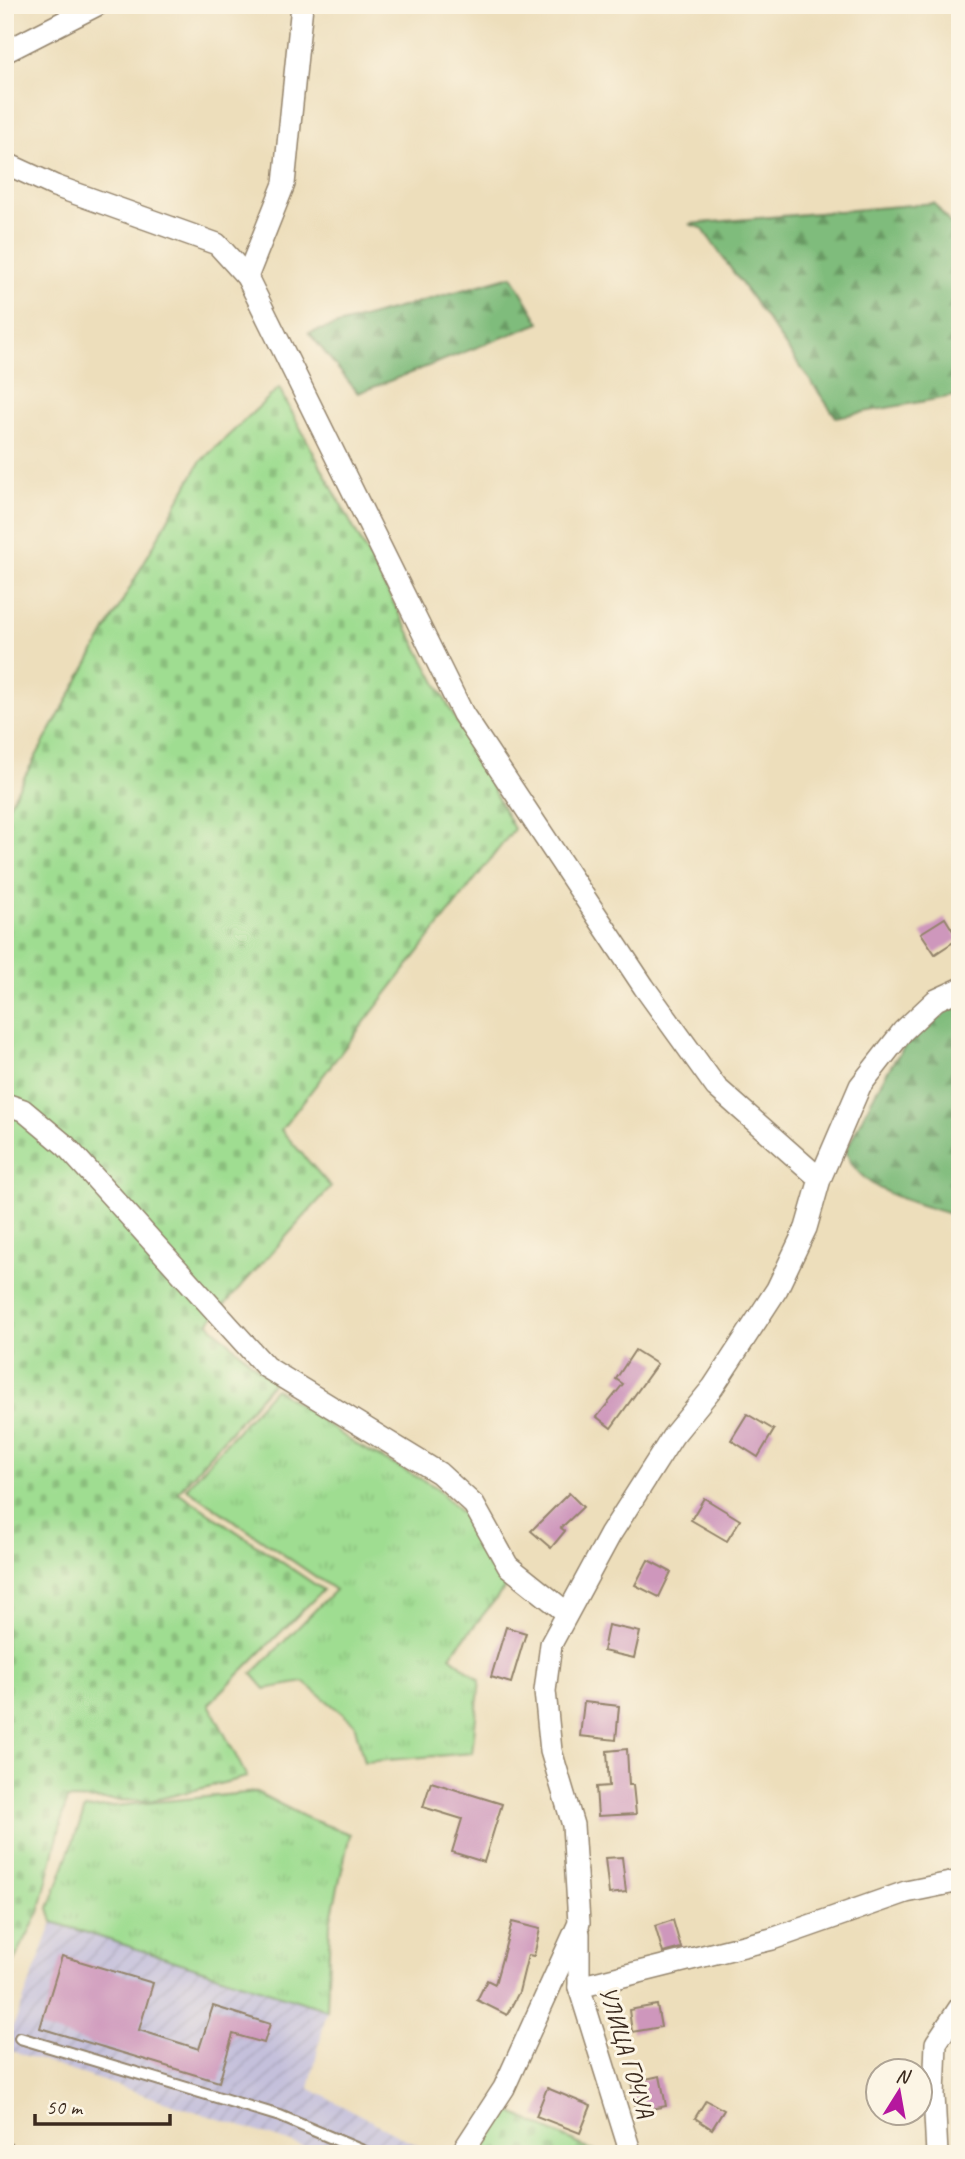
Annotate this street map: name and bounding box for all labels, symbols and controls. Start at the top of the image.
street label: УЛИЦА ГОЧУА [593,1983,662,2122]
north arrow [864,2058,934,2128]
text: N [894,2063,913,2090]
scale bar [35,2082,170,2126]
text: 50 m [46,2094,84,2120]

